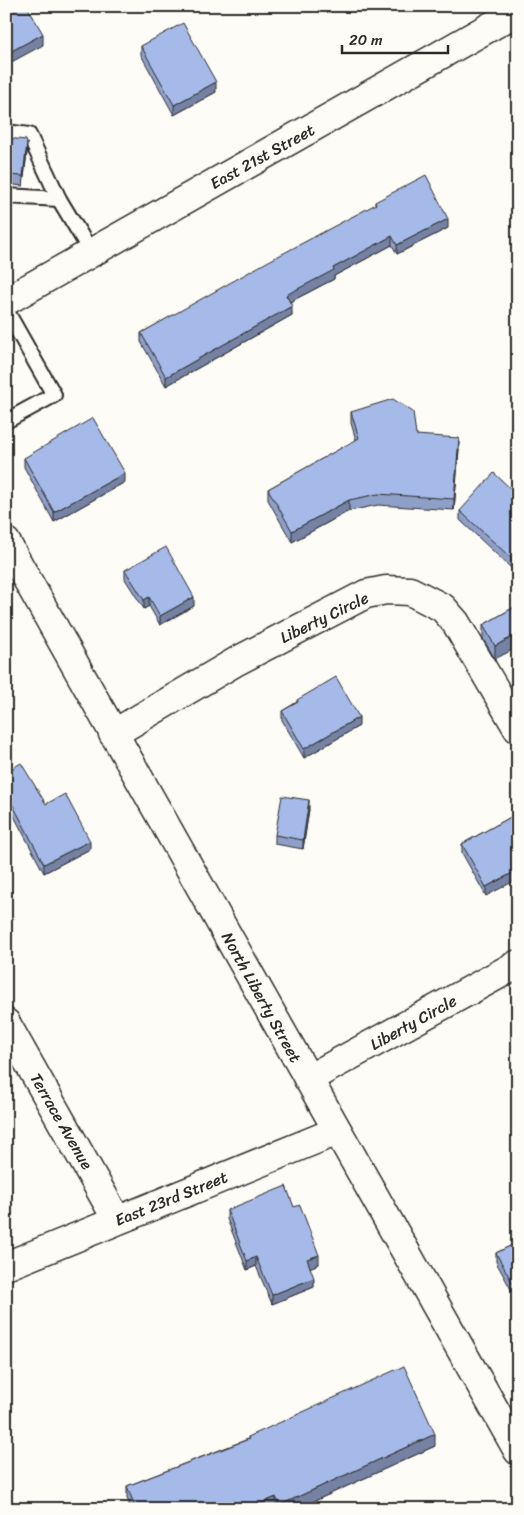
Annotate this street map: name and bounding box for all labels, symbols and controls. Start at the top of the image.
scale bar [342,22,448,54]
text: 20 m [349,27,383,53]
street label: East 21st Street [204,116,320,197]
street label: Liberty Circle [275,583,374,652]
street label: North Liberty Street [213,926,310,1068]
street label: Liberty Circle [364,986,462,1058]
street label: Terrace Avenue [22,1067,101,1175]
street label: East 23rd Street [110,1163,232,1234]

